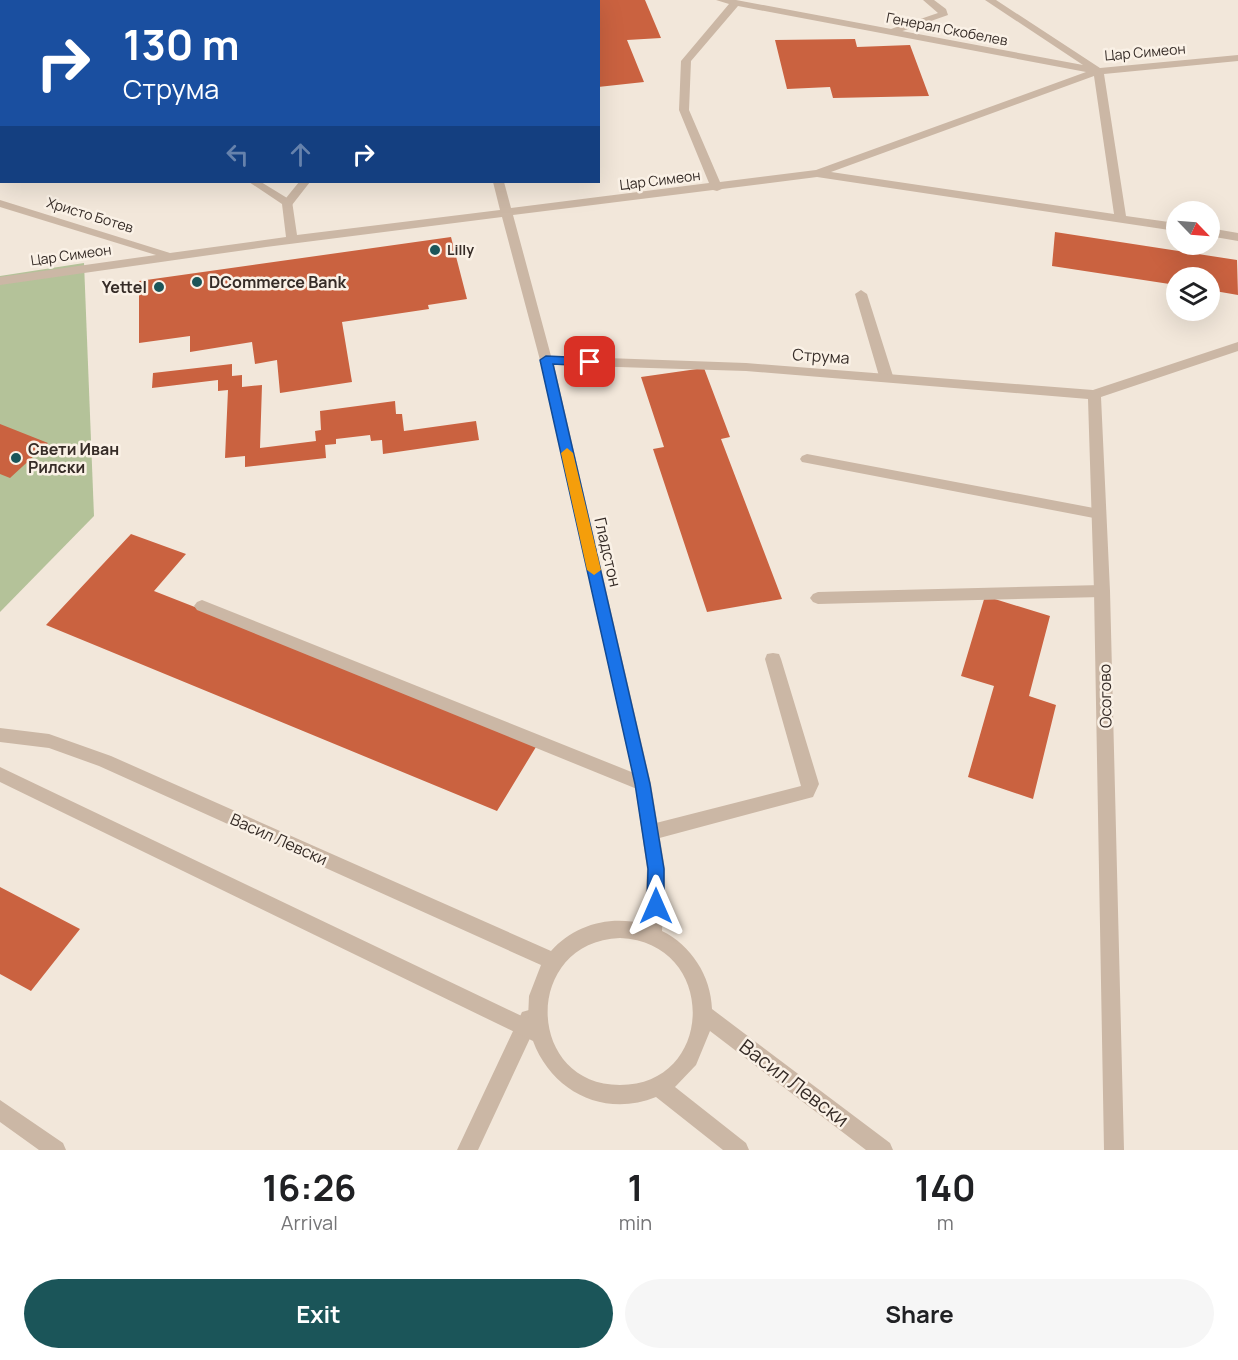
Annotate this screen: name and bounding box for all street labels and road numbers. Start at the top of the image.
street label: Генерал Скобелев [885,7,1010,50]
street label: Цар Симеон [1104,38,1186,65]
street label: Цар Симеон [618,165,701,194]
street label: Христо Ботев [44,192,136,237]
street label: Цар Симеон [29,239,113,270]
street label: Струма [792,343,850,369]
street label: Гладстон [589,515,627,589]
street label: Осогово [1093,664,1117,728]
street label: Васил Левски [227,808,331,870]
street label: Васил Левски [734,1033,854,1133]

